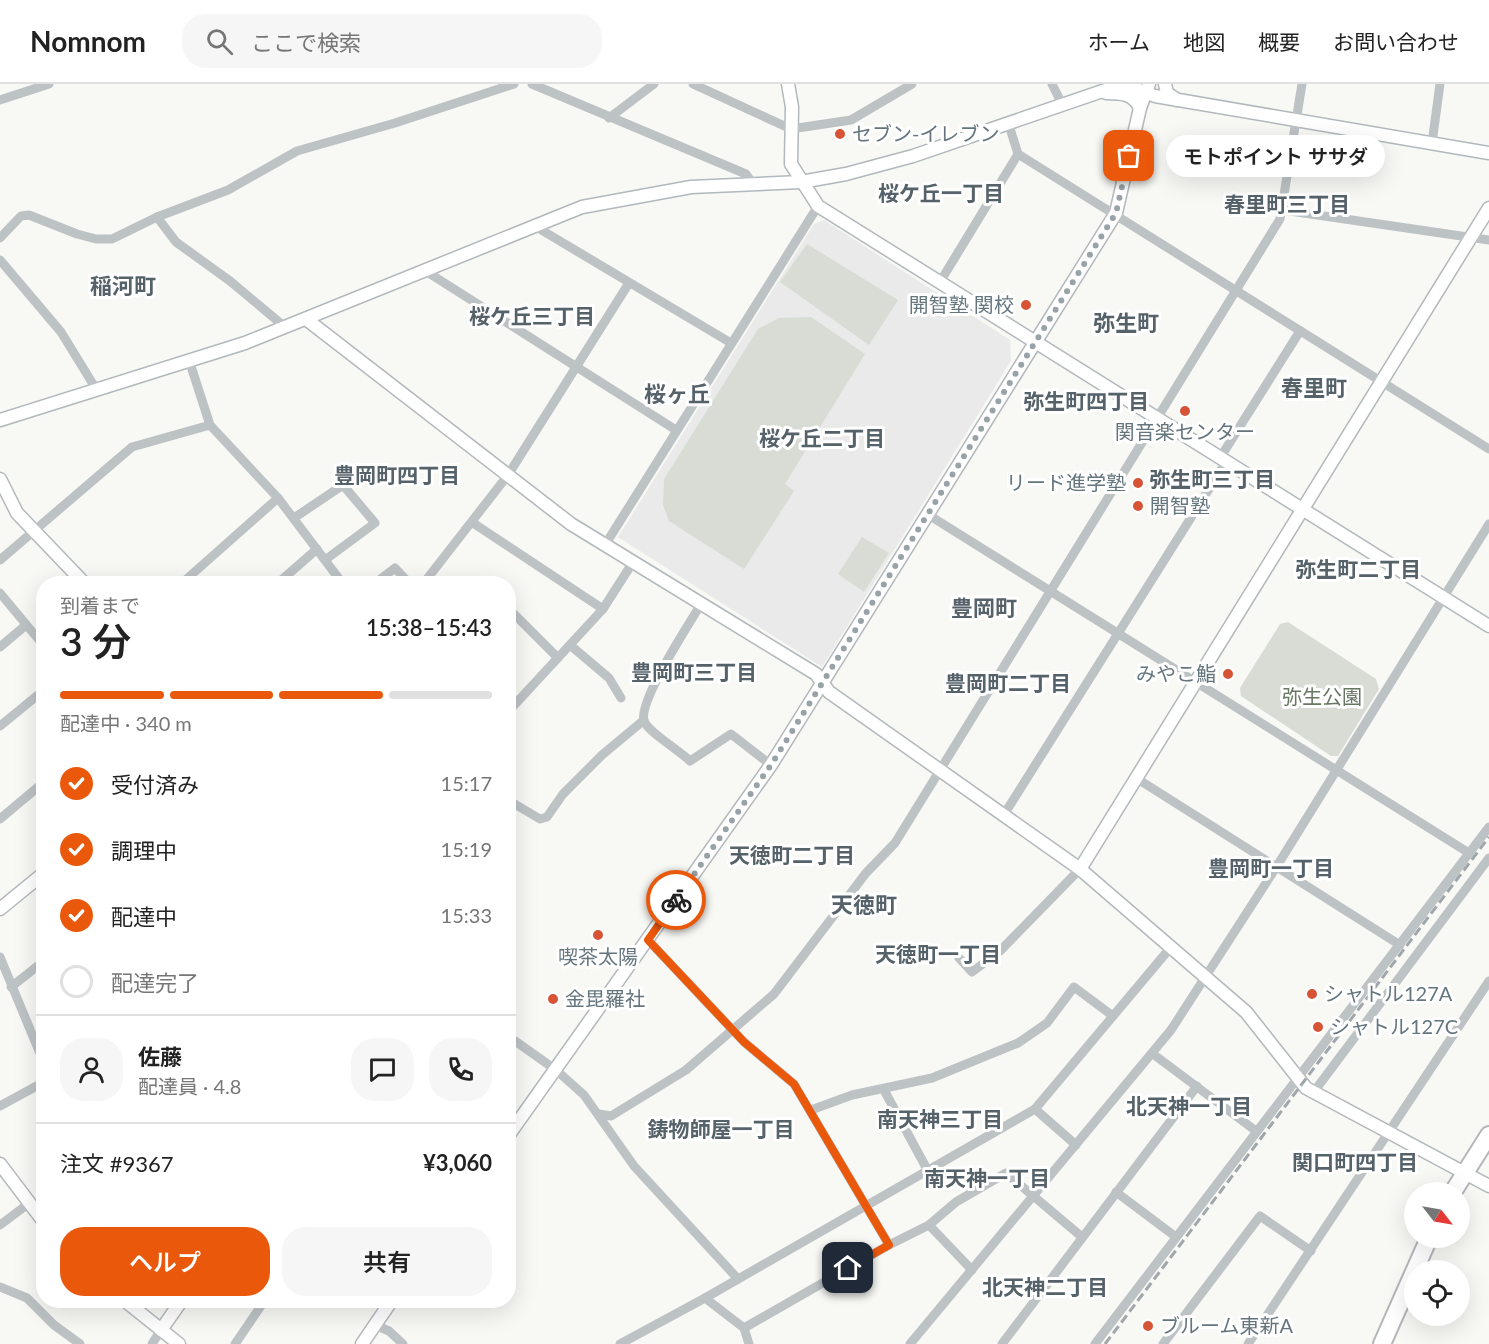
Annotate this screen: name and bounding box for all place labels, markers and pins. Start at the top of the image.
place label: セブン-イレブン [852,121,999,145]
marker: セブン-イレブン [833,127,847,141]
pin [1103,130,1154,181]
callout: モトポイント ササダ [1165,135,1384,177]
place label: 開智塾 関校 [909,292,1014,316]
marker: 開智塾 関校 [1019,298,1033,312]
marker: 関音楽センター [1178,404,1192,418]
place label: 関音楽センター [1115,419,1255,443]
place label: リード進学塾 [1006,470,1126,494]
marker: リード進学塾 [1131,476,1145,490]
place label: 開智塾 [1150,493,1210,517]
marker: 開智塾 [1131,499,1145,513]
place label: みやこ鮨 [1136,661,1216,685]
marker: みやこ鮨 [1221,667,1235,681]
marker: 喫茶太陽 [591,928,605,942]
place label: 喫茶太陽 [558,944,638,968]
place label: シャトル127A [1324,981,1453,1005]
place label: 金毘羅社 [565,986,645,1010]
marker: シャトル127A [1305,987,1319,1001]
marker: 金毘羅社 [546,992,560,1006]
place label: シャトル127C [1330,1014,1458,1038]
marker: シャトル127C [1311,1020,1325,1034]
pin [822,1242,873,1293]
place label: ブルーム東新A [1160,1313,1293,1337]
marker: ブルーム東新A [1141,1319,1155,1333]

